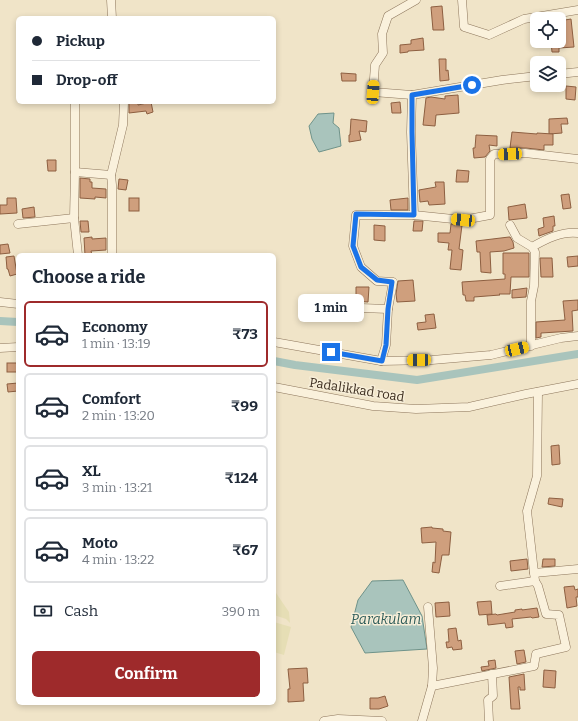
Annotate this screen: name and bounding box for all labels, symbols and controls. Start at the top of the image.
map controls [530,12,566,92]
button: locate [530,12,566,48]
text: Pickup [56,32,105,50]
button: layers [530,56,566,92]
text: Drop-off [56,71,117,89]
route start [463,76,481,94]
car [366,80,380,104]
car [498,147,522,161]
car [450,213,476,227]
text: Choose a ride [32,266,145,288]
callout: 1 min [298,294,364,322]
text: 1 min [315,300,347,315]
icon: car [34,316,70,352]
text: Economy [82,318,148,336]
text: ₹73 [232,325,258,343]
text: 1 min · 13:19 [82,336,151,351]
car [504,340,530,358]
route end [322,343,340,361]
car [407,354,431,366]
street label: Padalikkad road [308,375,406,404]
icon: car [34,388,70,424]
text: Comfort [82,390,141,408]
text: ₹99 [231,397,258,415]
text: 2 min · 13:20 [82,408,155,423]
icon: car [34,460,70,496]
text: XL [82,462,101,480]
text: ₹124 [225,469,258,487]
text: 3 min · 13:21 [82,480,152,495]
icon: car [34,532,70,568]
text: Moto [82,534,118,552]
text: ₹67 [232,541,258,559]
text: 4 min · 13:22 [82,552,154,567]
icon: cash [32,600,54,622]
text: Cash [64,602,98,620]
text: 390 m [222,604,260,619]
water label: Parakulam [351,611,421,628]
button: Confirm [32,651,260,697]

